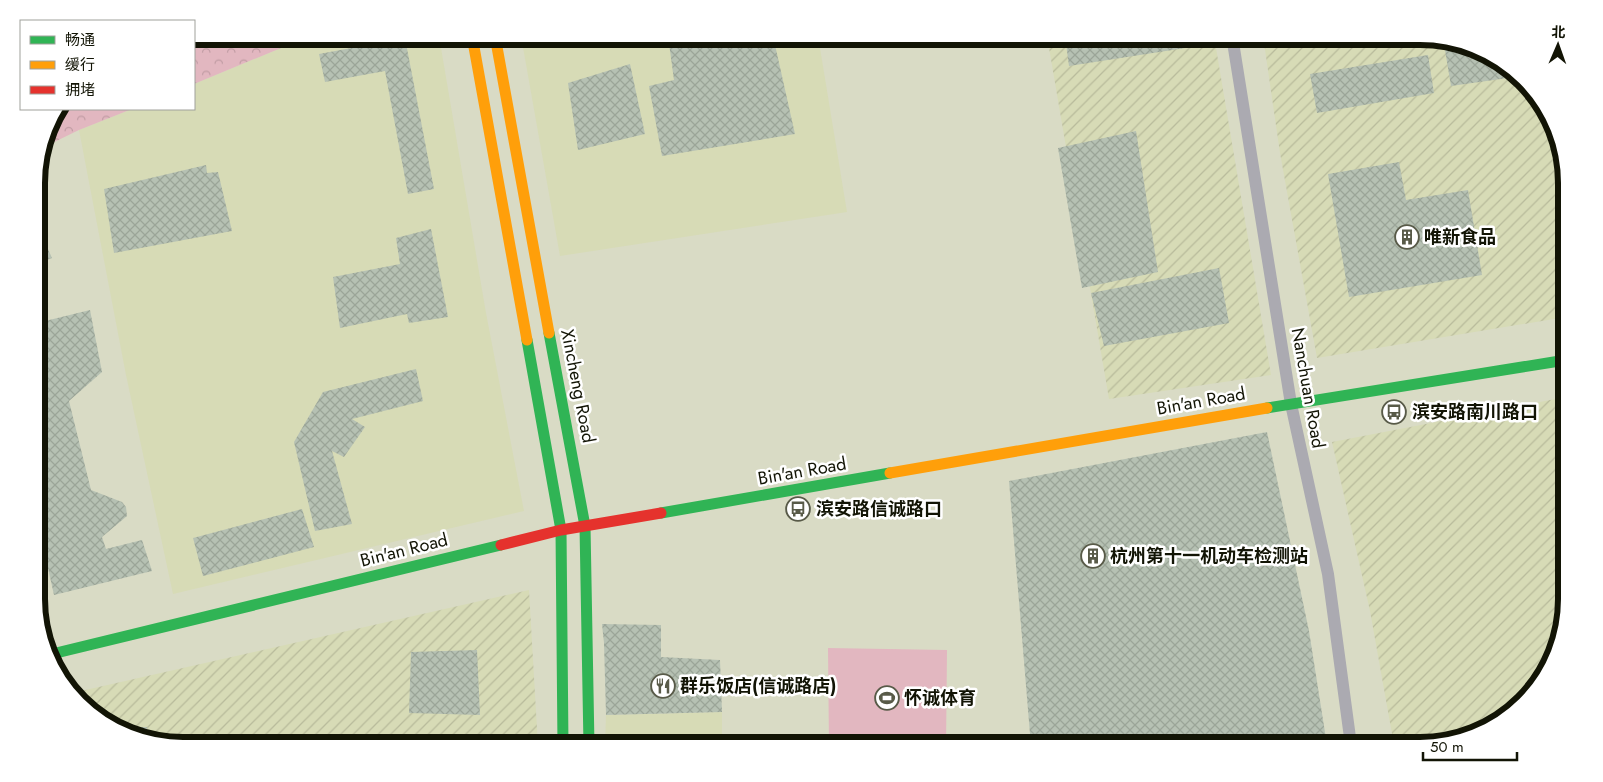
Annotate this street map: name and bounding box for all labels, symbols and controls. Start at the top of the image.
legend [20,20,195,110]
north arrow [1533,20,1583,70]
text: 北 [1551,22,1566,42]
text: 畅通 [65,29,95,51]
text: 缓行 [65,54,95,76]
text: 拥堵 [65,79,95,101]
building icon: 唯新食品 [1394,224,1420,250]
place label: 唯新食品 [1424,224,1496,250]
street label: Nanchuan Road [1285,326,1331,450]
street label: Xincheng Road [554,327,602,445]
street label: Bin'an Road [1155,380,1247,422]
bus stop icon: 滨安路南川路口 [1381,399,1407,425]
place label: 滨安路南川路口 [1412,399,1538,425]
street label: Bin'an Road [756,450,848,492]
bus stop icon: 滨安路信诚路口 [785,496,811,522]
place label: 滨安路信诚路口 [816,496,942,522]
street label: Bin'an Road [358,527,450,573]
building icon: 杭州第十一机动车检测站 [1080,543,1106,569]
place label: 杭州第十一机动车检测站 [1110,543,1308,569]
restaurant icon: 群乐饭店(信诚路店) [650,673,676,699]
place label: 群乐饭店(信诚路店) [680,673,836,699]
sports icon: 怀诚体育 [874,685,900,711]
place label: 怀诚体育 [904,685,976,711]
scale bar [1423,730,1517,762]
text: 50 m [1430,736,1464,758]

